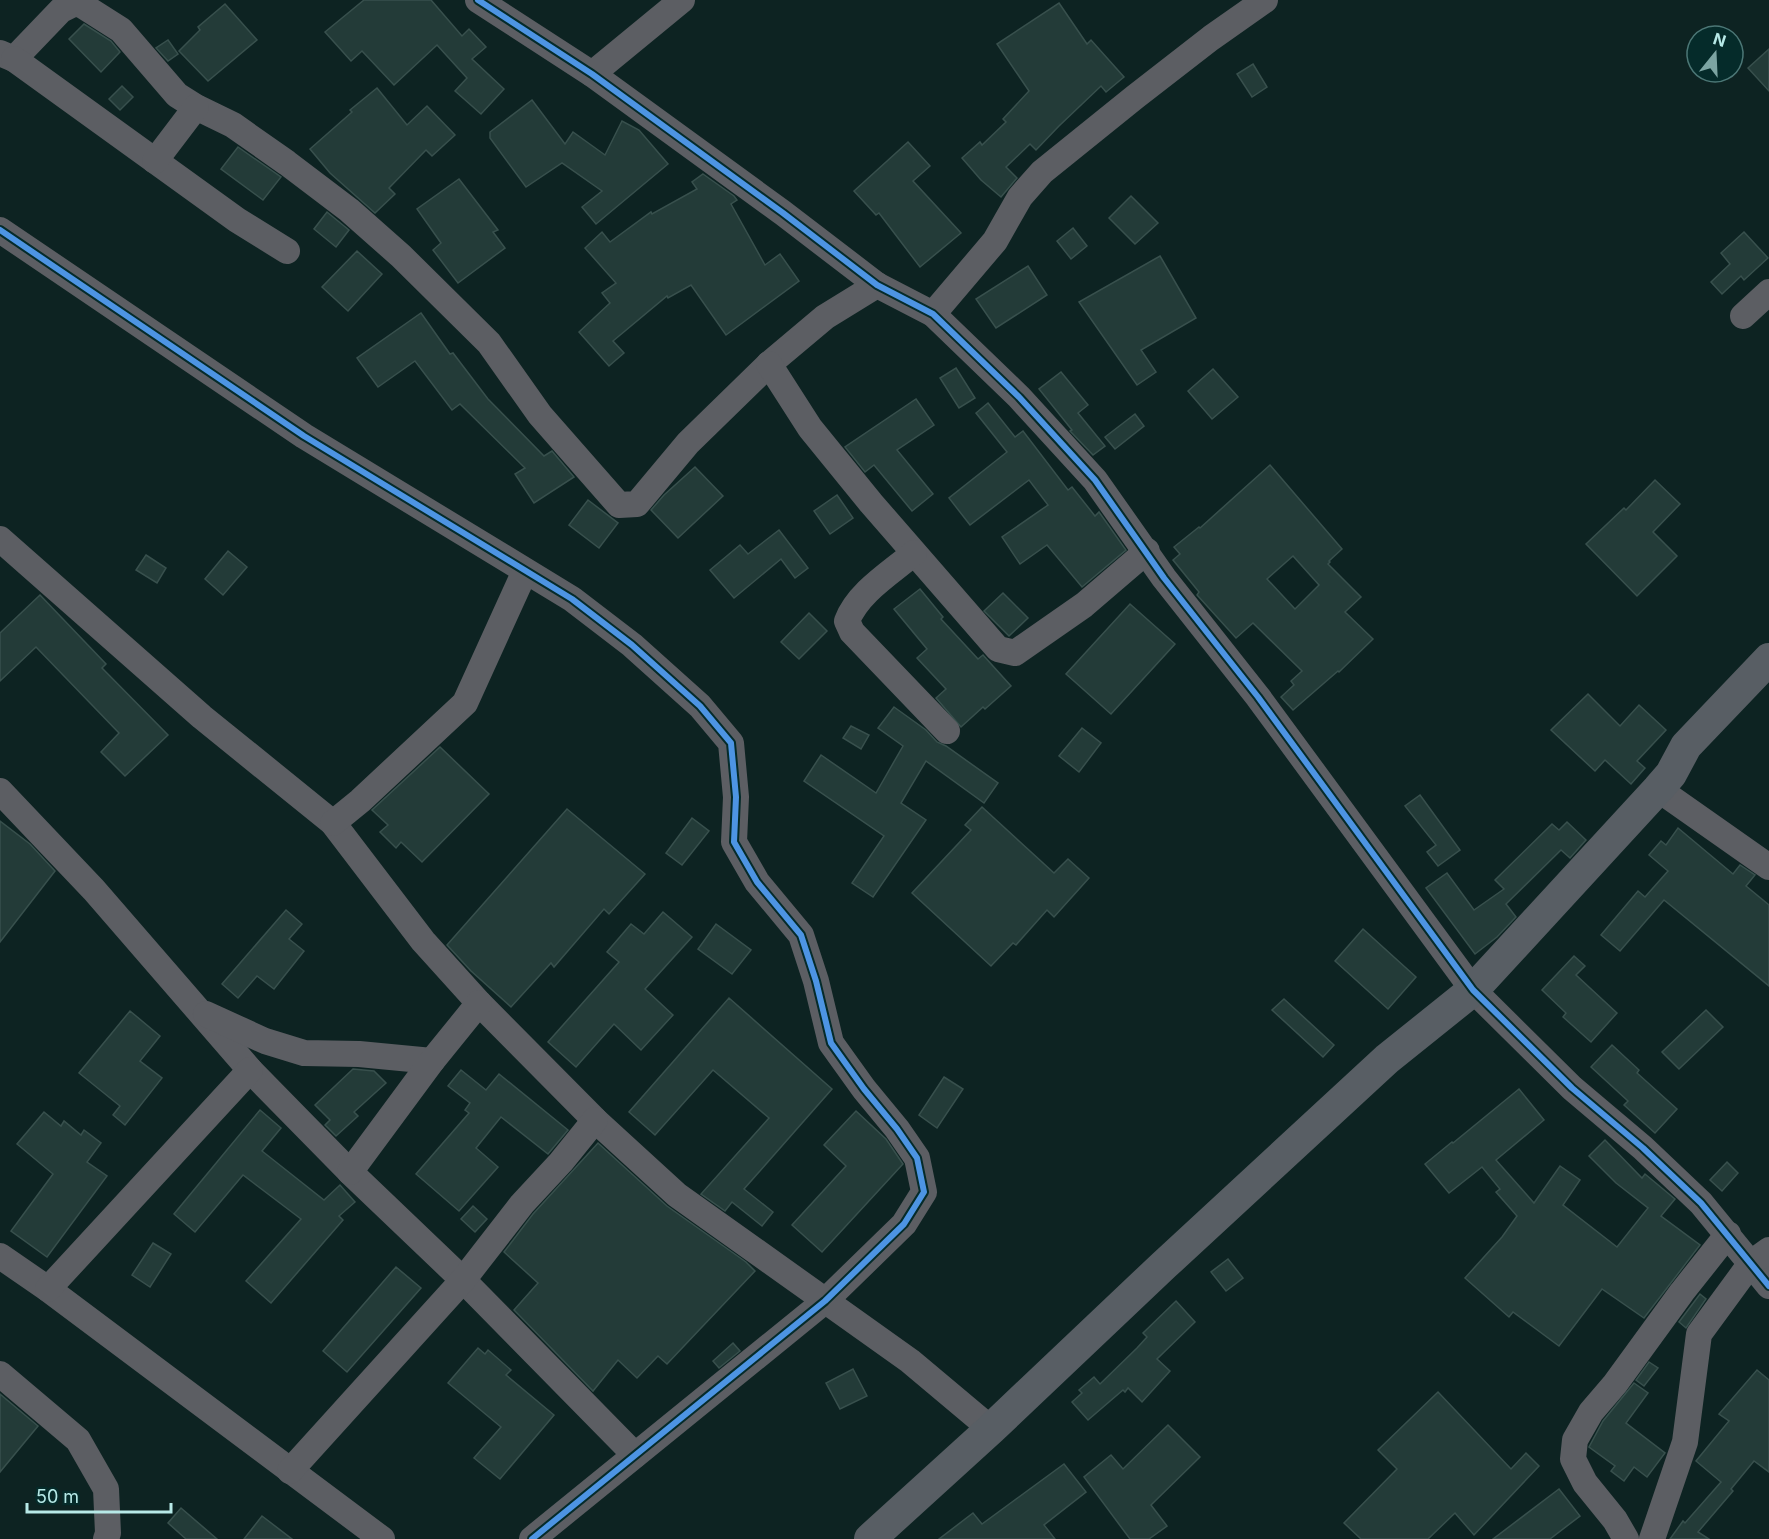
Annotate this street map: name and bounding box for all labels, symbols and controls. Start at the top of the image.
north arrow [1685,24,1745,84]
text: N [1711,28,1729,51]
scale bar [27,1476,171,1514]
text: 50 m [36,1486,79,1507]

